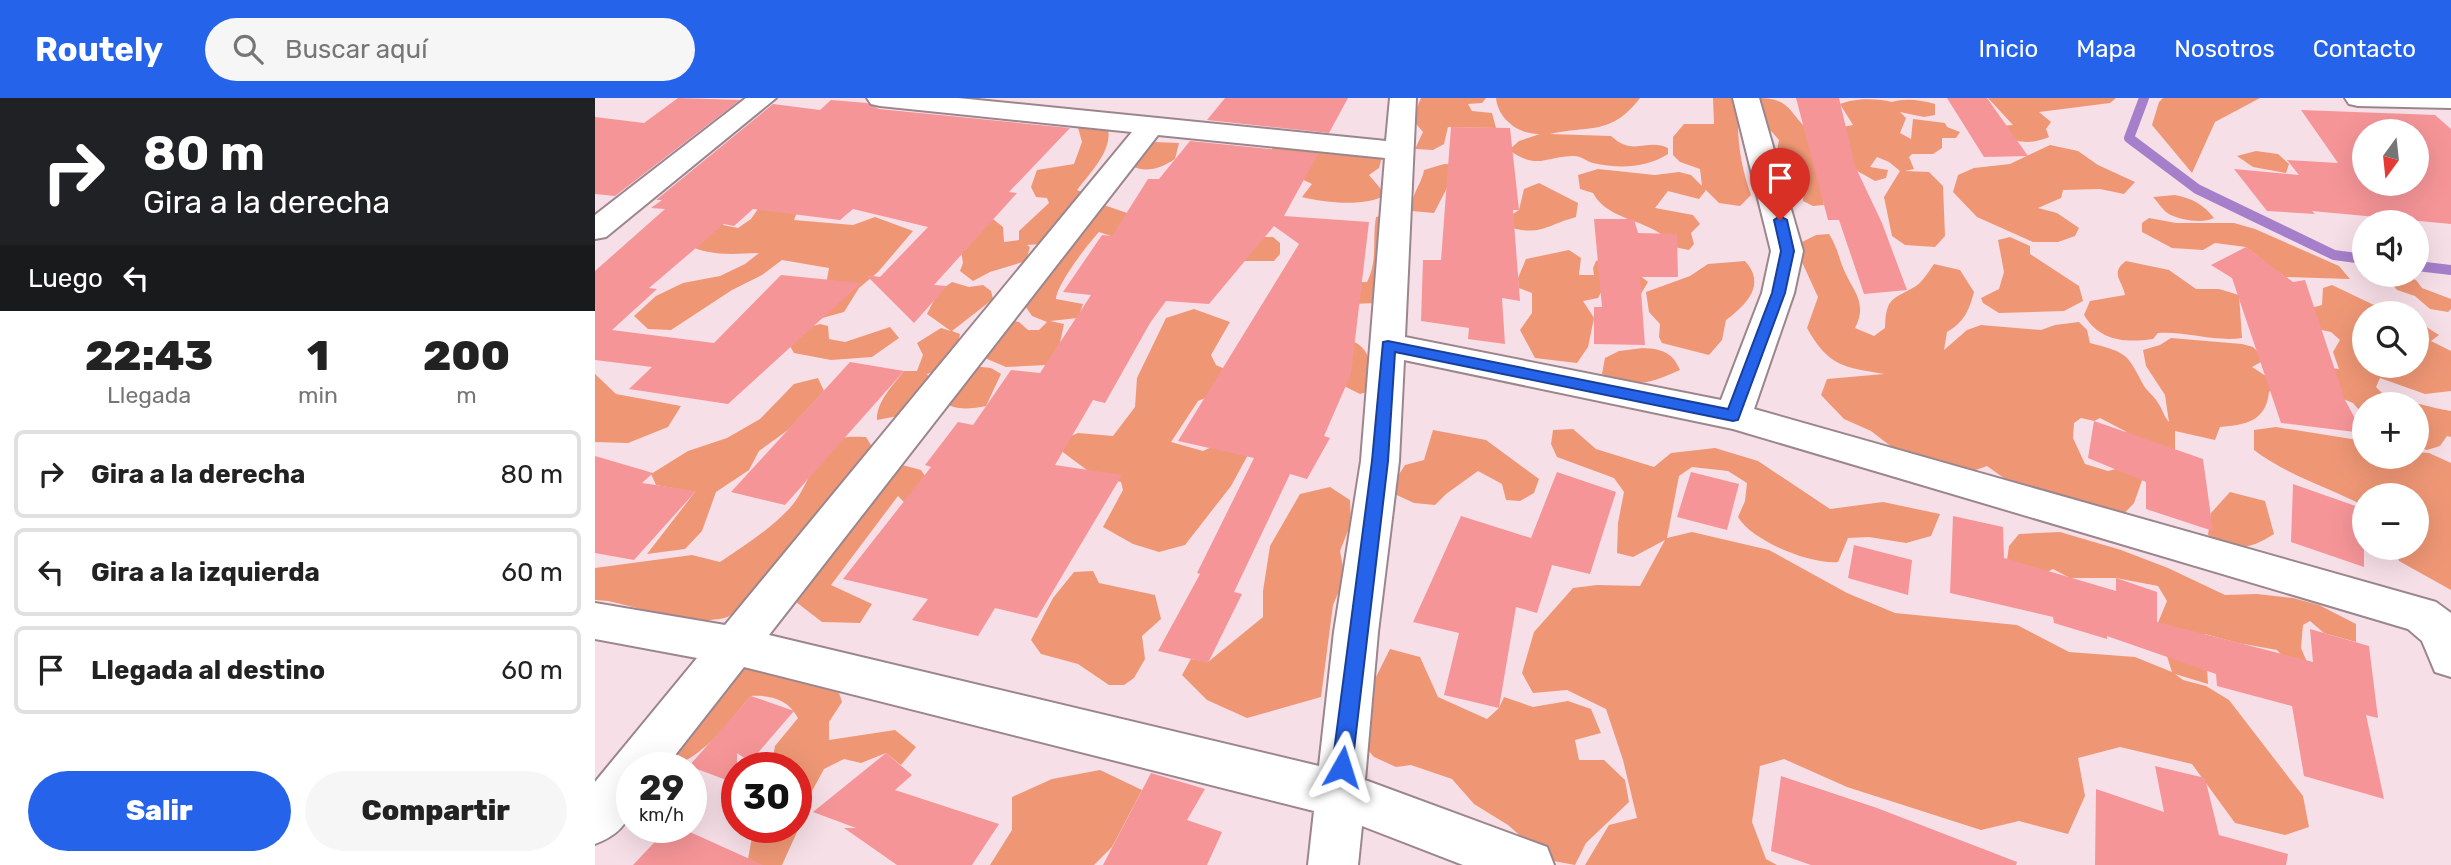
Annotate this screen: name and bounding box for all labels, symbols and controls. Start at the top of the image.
search box [205,18,695,81]
text: Routely [35,30,163,69]
icon: search [229,30,267,68]
text: Buscar aquí [285,34,428,65]
text: Inicio [1979,35,2038,63]
text: Mapa [2076,35,2136,63]
text: Nosotros [2174,35,2275,63]
text: Contacto [2313,35,2416,63]
north arrow [2352,119,2429,196]
map controls [2352,119,2429,560]
text: 80 m [143,124,265,182]
icon: right [28,126,119,217]
pin [1750,148,1810,220]
icon: arrive [1761,159,1799,197]
text: Gira a la derecha [143,183,390,221]
button: sound [2352,210,2429,287]
icon: left [117,259,155,297]
text: Luego [28,263,103,294]
button: search [2352,301,2429,378]
text: 22:43 [85,331,213,381]
text: 1 [307,331,329,381]
text: 200 [423,331,510,381]
text: Llegada [107,381,191,409]
text: min [298,381,338,409]
text: m [456,381,477,409]
button: + [2352,392,2429,469]
icon: right [32,455,70,493]
text: Gira a la derecha [91,459,305,490]
text: 80 m [500,459,563,490]
button: − [2352,483,2429,560]
icon: left [32,553,70,591]
text: Gira a la izquierda [91,557,320,588]
text: 60 m [501,557,563,588]
icon: arrive [32,651,70,689]
text: Llegada al destino [91,655,325,686]
text: 60 m [501,655,563,686]
position arrow [1305,730,1379,804]
speed limit sign: 30 [721,752,812,843]
text: 29 [639,767,684,809]
button: Salir [28,771,291,851]
button: Compartir [305,771,567,851]
text: km/h [639,804,684,826]

